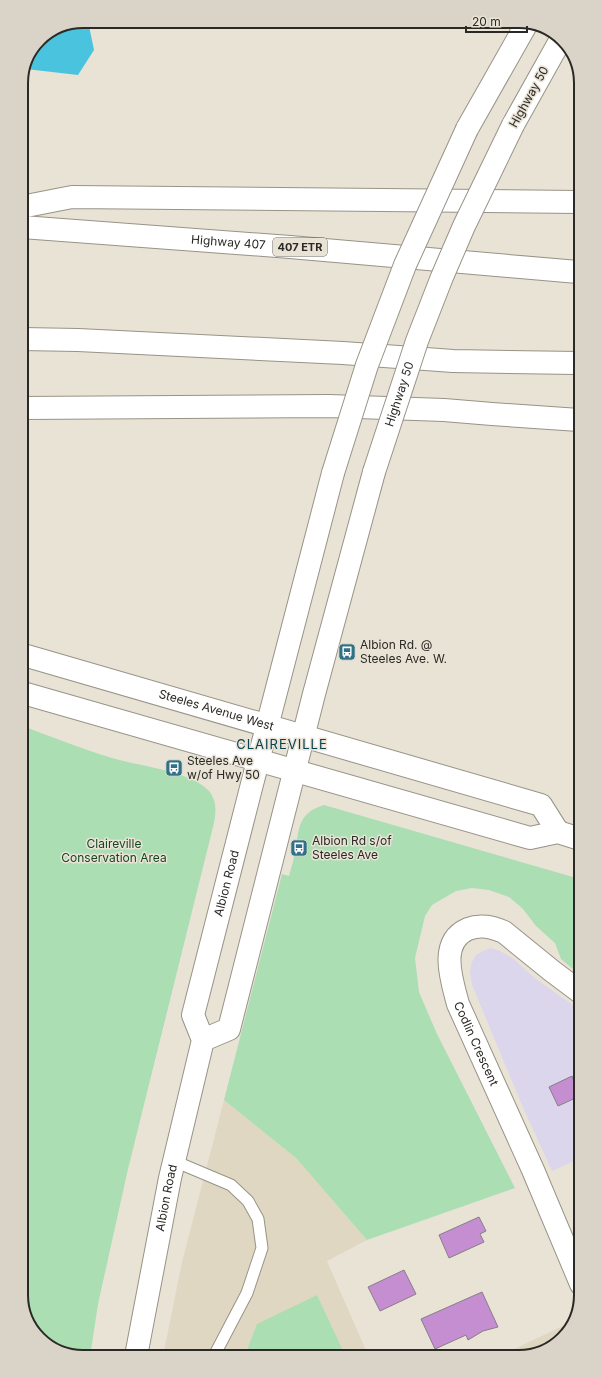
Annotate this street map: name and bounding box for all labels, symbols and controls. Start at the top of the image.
scale bar [466,8,527,34]
text: 20 m [472,14,501,29]
street label: Highway 50 [506,64,552,130]
street label: Highway 407 [191,232,266,252]
road number: 407 ETR [273,238,327,256]
street label: Highway 50 [381,359,417,428]
place label: Albion Rd. @ Steeles Ave. W. [360,637,447,666]
bus stop icon: Albion Rd. @ Steeles Ave. W. [337,642,357,662]
street label: Steeles Avenue West [157,686,276,734]
district label: CLAIREVILLE [236,736,328,752]
place label: Steeles Ave w/of Hwy 50 [187,753,260,782]
bus stop icon: Steeles Ave w/of Hwy 50 [164,758,184,778]
place label: Albion Rd s/of Steeles Ave [312,833,392,862]
park label: Claireville Conservation Area [61,836,167,865]
bus stop icon: Albion Rd s/of Steeles Ave [289,838,309,858]
street label: Albion Road [210,848,242,918]
street label: Codlin Crescent [451,999,502,1088]
street label: Albion Road [152,1163,180,1233]

